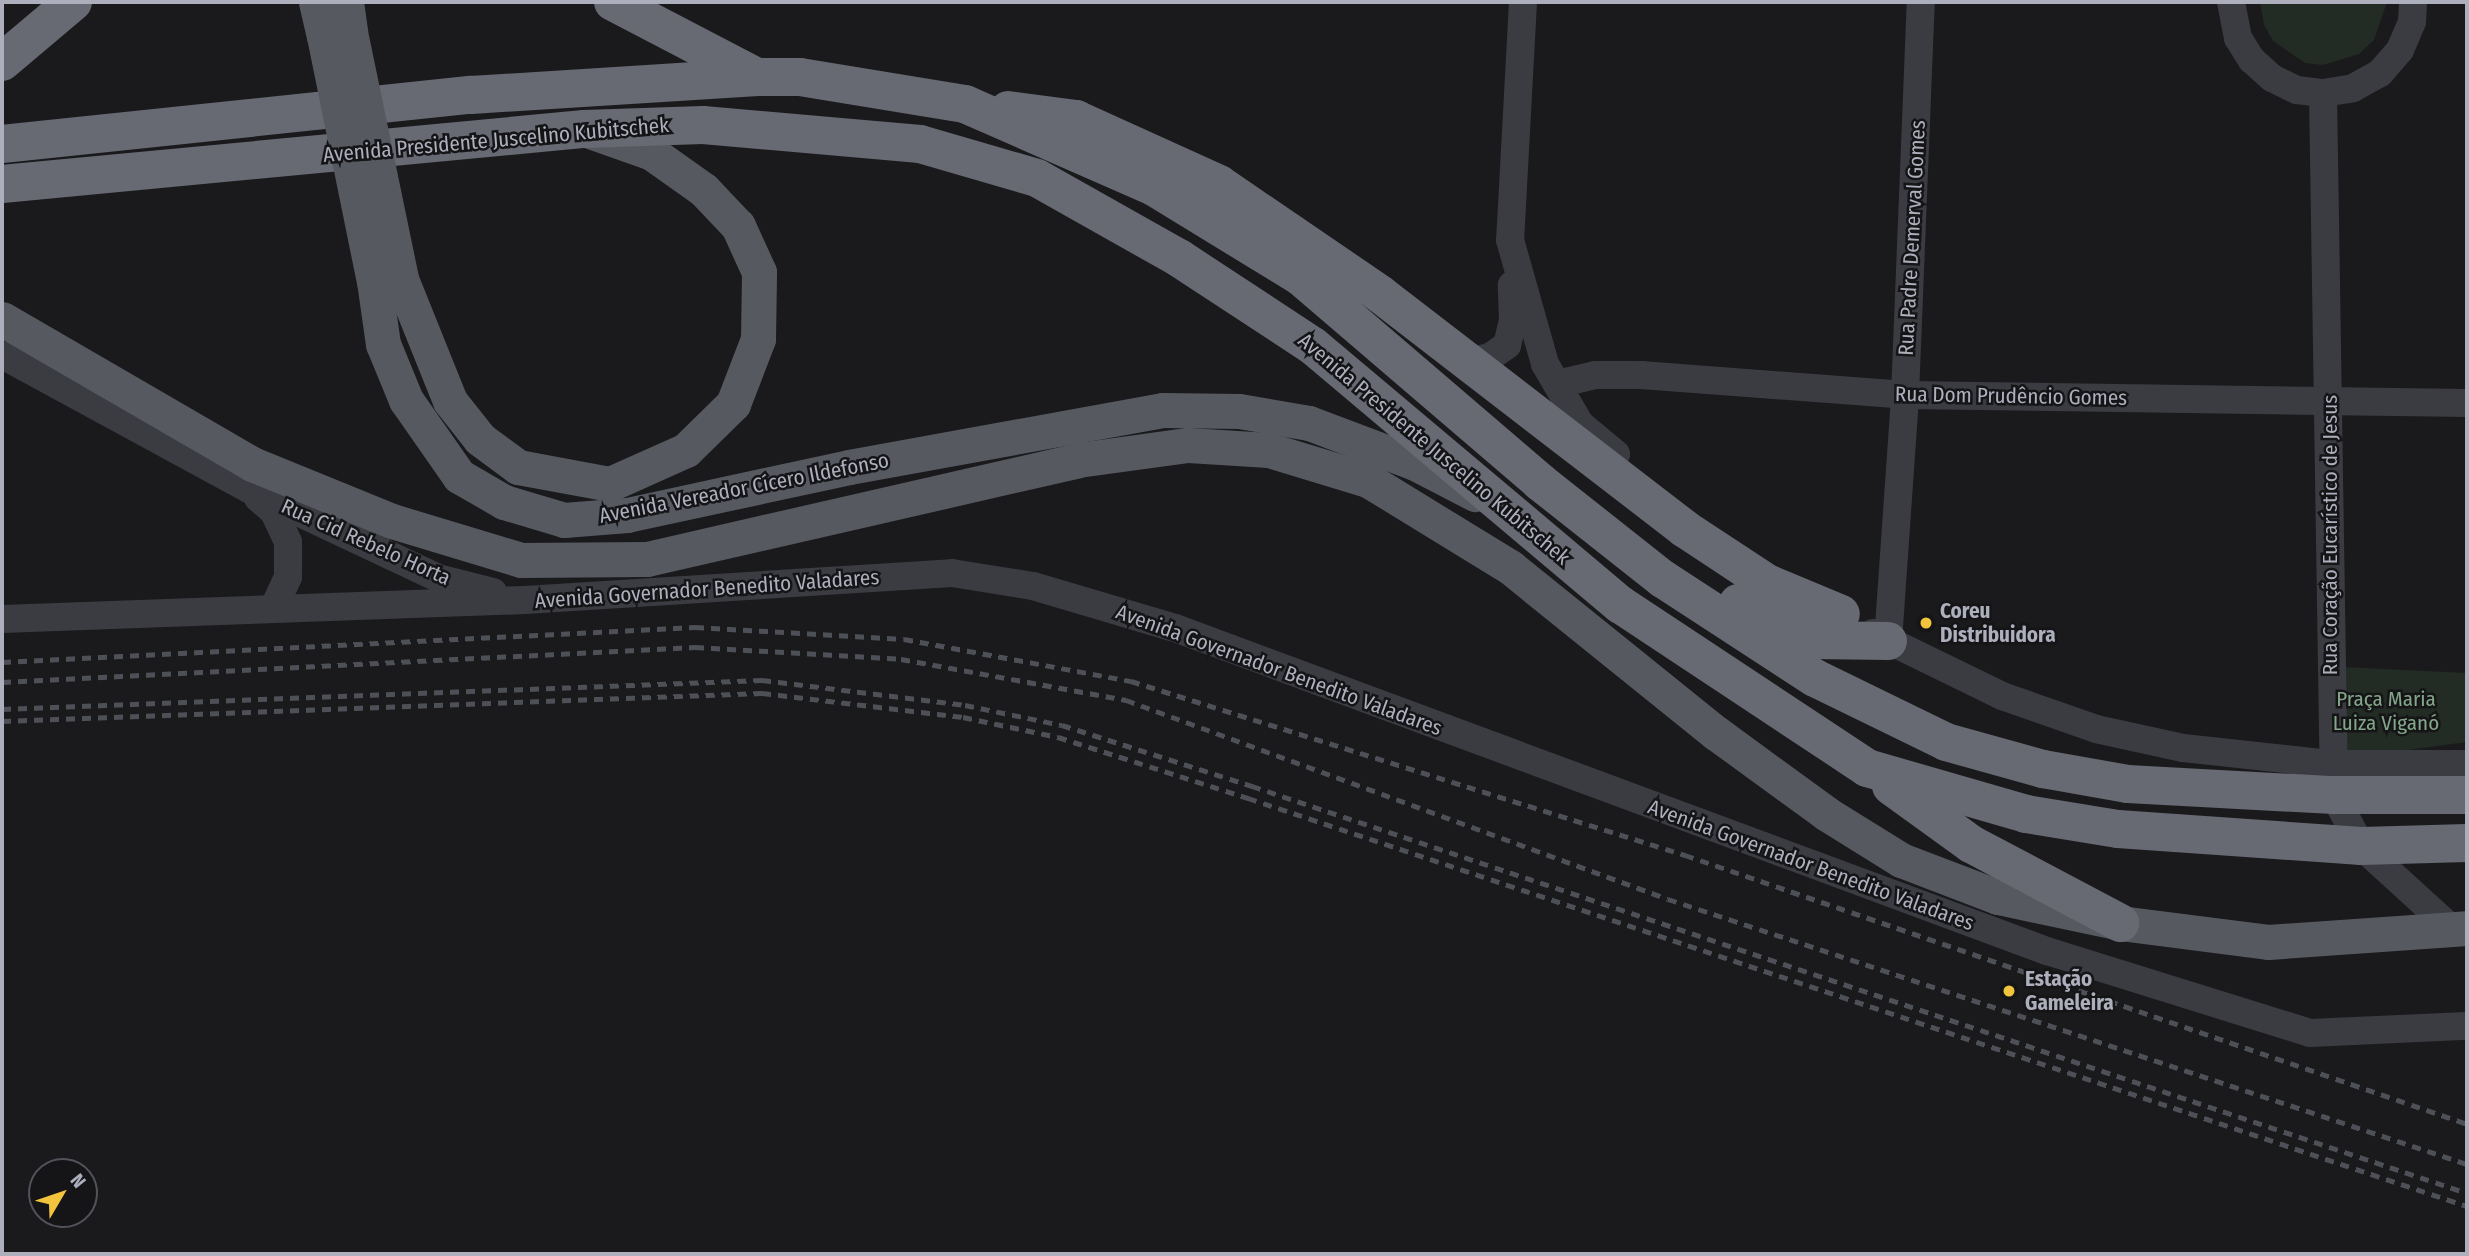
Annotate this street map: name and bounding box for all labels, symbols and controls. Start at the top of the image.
street label: Avenida Presidente Juscelino Kubitschek [322,112,670,168]
street label: Rua Padre Demerval Gomes [1893,120,1931,356]
street label: Avenida Presidente Juscelino Kubitschek [1293,328,1575,570]
street label: Rua Dom Prudêncio Gomes [1895,381,2127,411]
street label: Rua Coração Eucarístico de Jesus [2317,395,2343,675]
street label: Avenida Vereador Cícero Ildefonso [597,448,891,528]
street label: Rua Cid Rebelo Horta [278,493,454,591]
street label: Avenida Governador Benedito Valadares [534,564,880,614]
place label: Coreu Distribuidora [1940,598,2056,648]
street label: Avenida Governador Benedito Valadares [1113,599,1445,741]
marker: Coreu Distribuidora [1918,615,1934,631]
park label: Praça Maria Luiza Viganó [2333,686,2439,736]
street label: Avenida Governador Benedito Valadares [1645,794,1977,936]
place label: Estação Gameleira [2025,966,2114,1016]
marker: Estação Gameleira [1999,981,2019,1001]
north arrow [28,1158,98,1228]
text: N [66,1169,91,1192]

